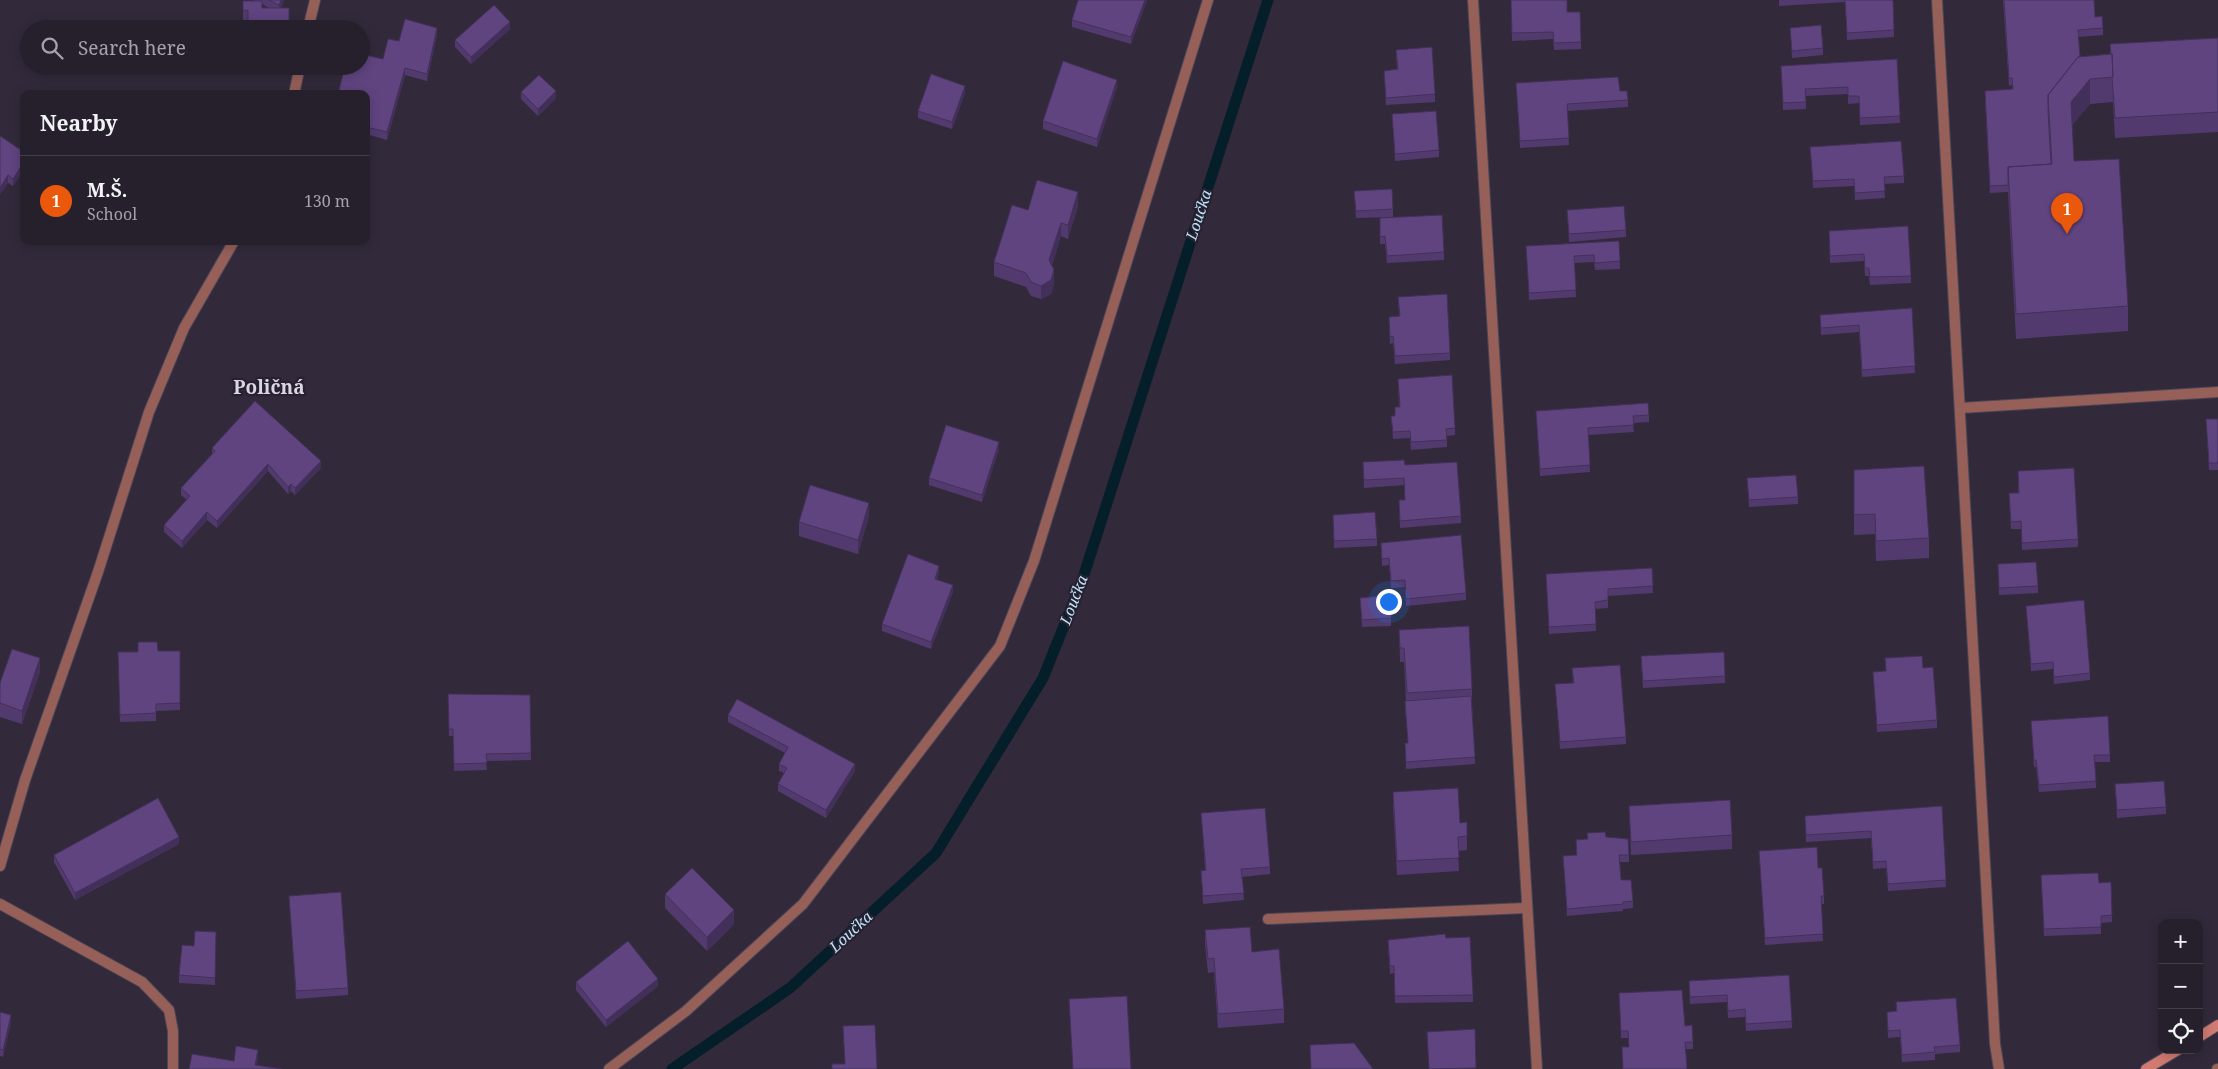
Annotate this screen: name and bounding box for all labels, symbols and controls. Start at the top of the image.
search box [20,20,370,75]
icon: search [38,34,66,62]
text: Search here [78,35,186,61]
text: Nearby [40,109,118,137]
text: M.Š. [87,177,127,203]
water label: Loučka [1180,187,1216,243]
text: 1 [51,190,61,212]
text: 130 m [304,190,350,212]
pin: 1 [2051,193,2083,234]
text: School [87,203,137,225]
district label: Poličná [233,374,305,400]
water label: Loučka [1054,572,1092,628]
your location [1376,589,1402,615]
water label: Loučka [824,906,876,957]
map controls [2158,919,2203,1054]
button: + [2158,919,2203,964]
button: − [2158,964,2203,1009]
button: locate [2158,1009,2203,1054]

